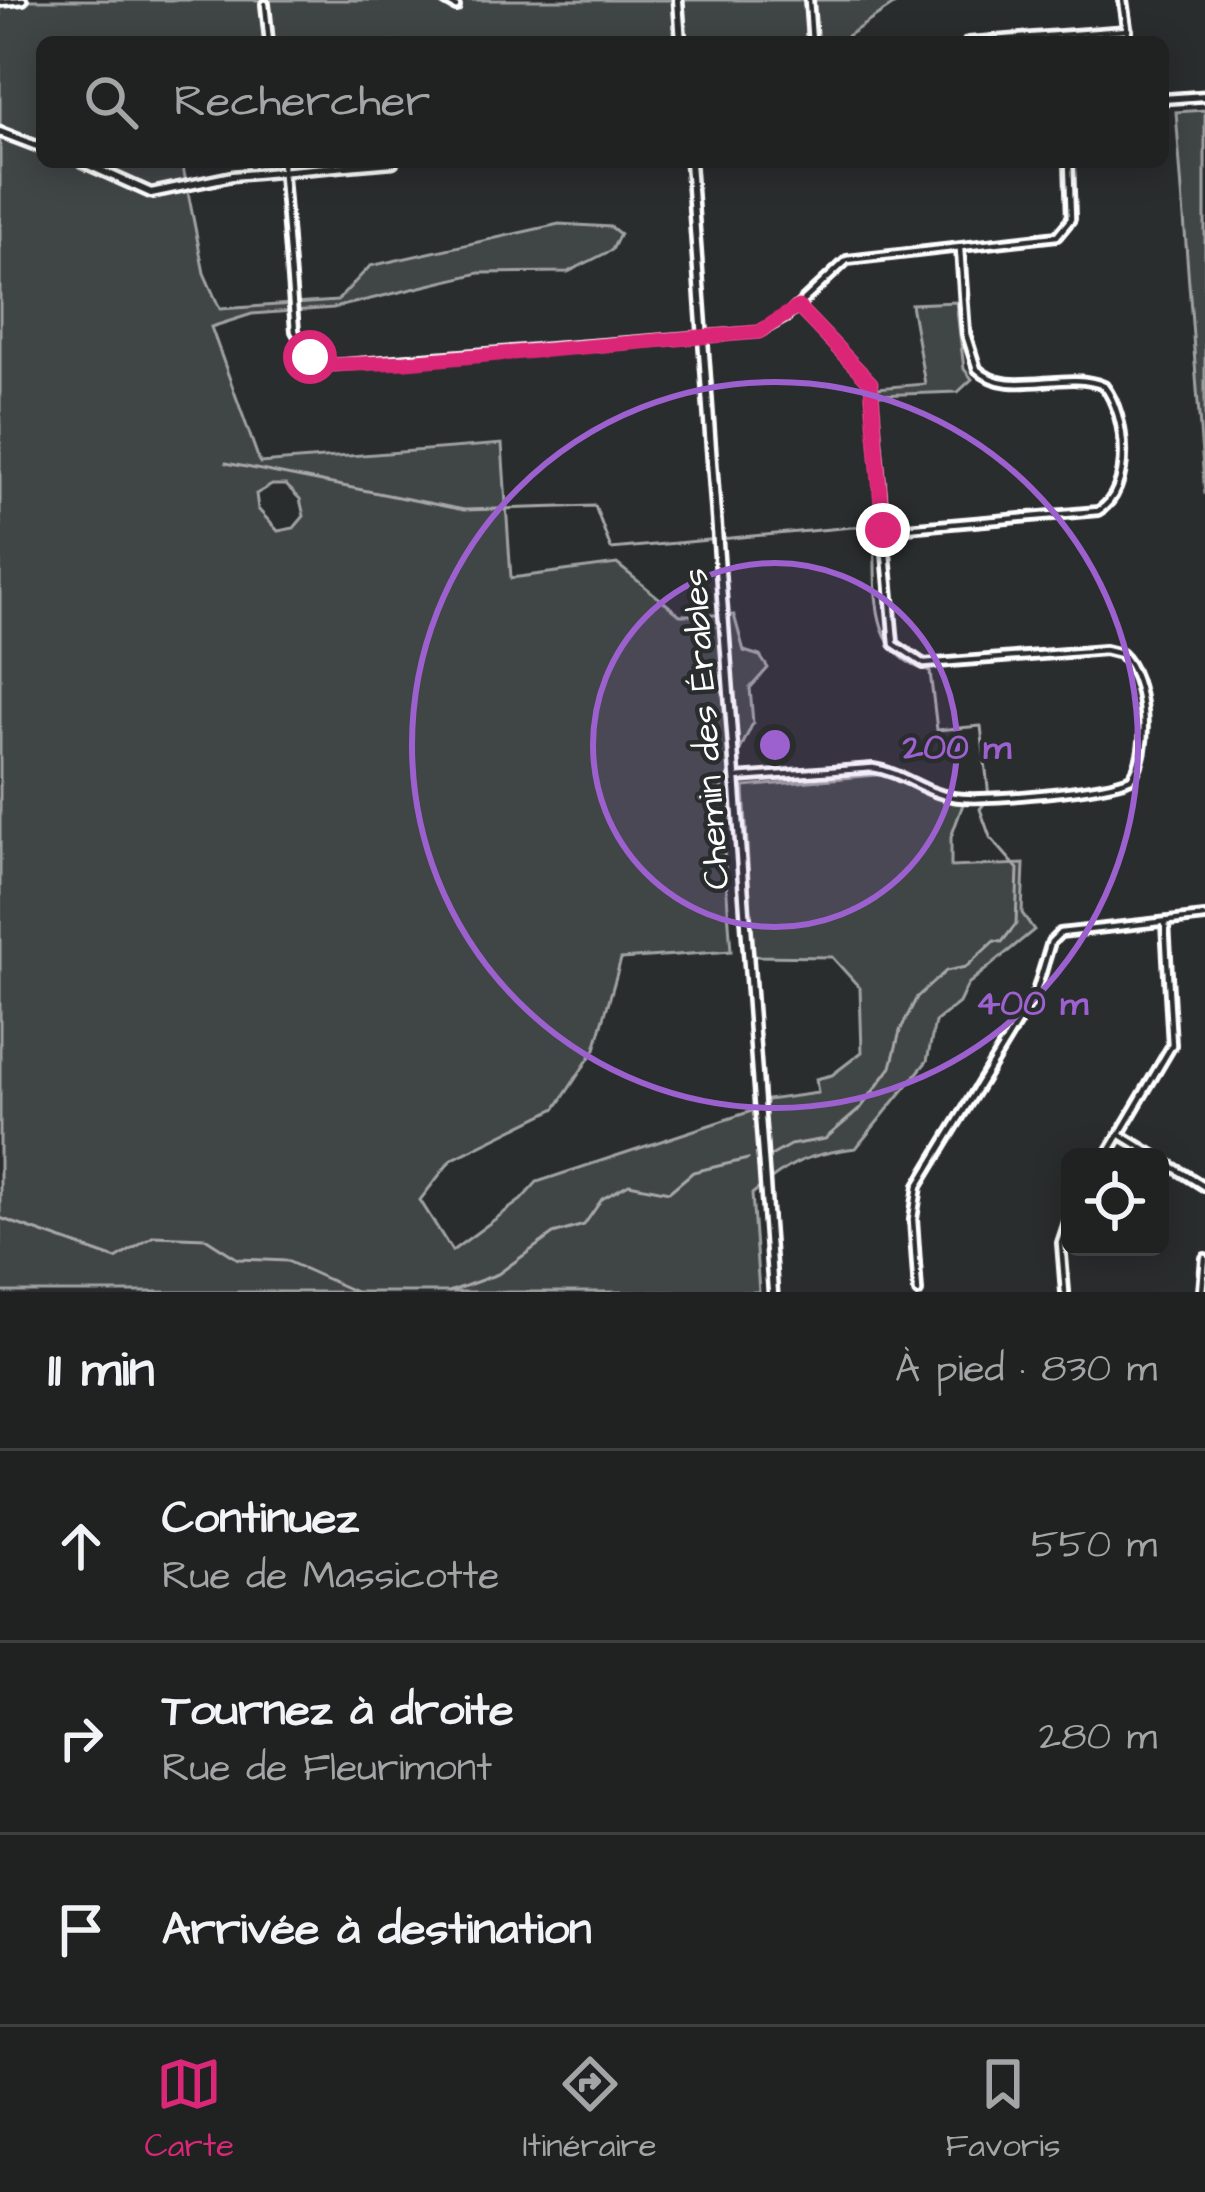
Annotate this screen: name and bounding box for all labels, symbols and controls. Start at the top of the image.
search box [36,36,1169,168]
icon: search [78,69,144,135]
text: Rechercher [174,71,430,133]
route start [283,330,337,384]
route end [856,503,910,557]
street label: Chemin des Érables [670,566,743,891]
text: 200 m [902,722,1012,773]
centre of rings [754,724,796,766]
text: 400 m [976,978,1089,1029]
map controls [1061,1148,1169,1256]
button: locate [1061,1148,1169,1256]
text: 11 min [48,1335,154,1406]
text: À pied · 830 m [895,1343,1157,1397]
text: Continuez [162,1488,359,1550]
icon: ahead [48,1513,114,1579]
text: 550 m [1031,1519,1157,1573]
text: Rue de Massicotte [162,1550,499,1604]
text: Tournez à droite [162,1680,514,1742]
icon: right [48,1705,114,1771]
text: 280 m [1039,1711,1157,1765]
text: Rue de Fleurimont [162,1742,492,1796]
icon: arrive [48,1897,114,1963]
text: Arrivée à destination [162,1899,591,1961]
tab: Carte [144,2051,234,2169]
tab: Itinéraire [523,2051,657,2169]
tab: Favoris [945,2051,1061,2169]

